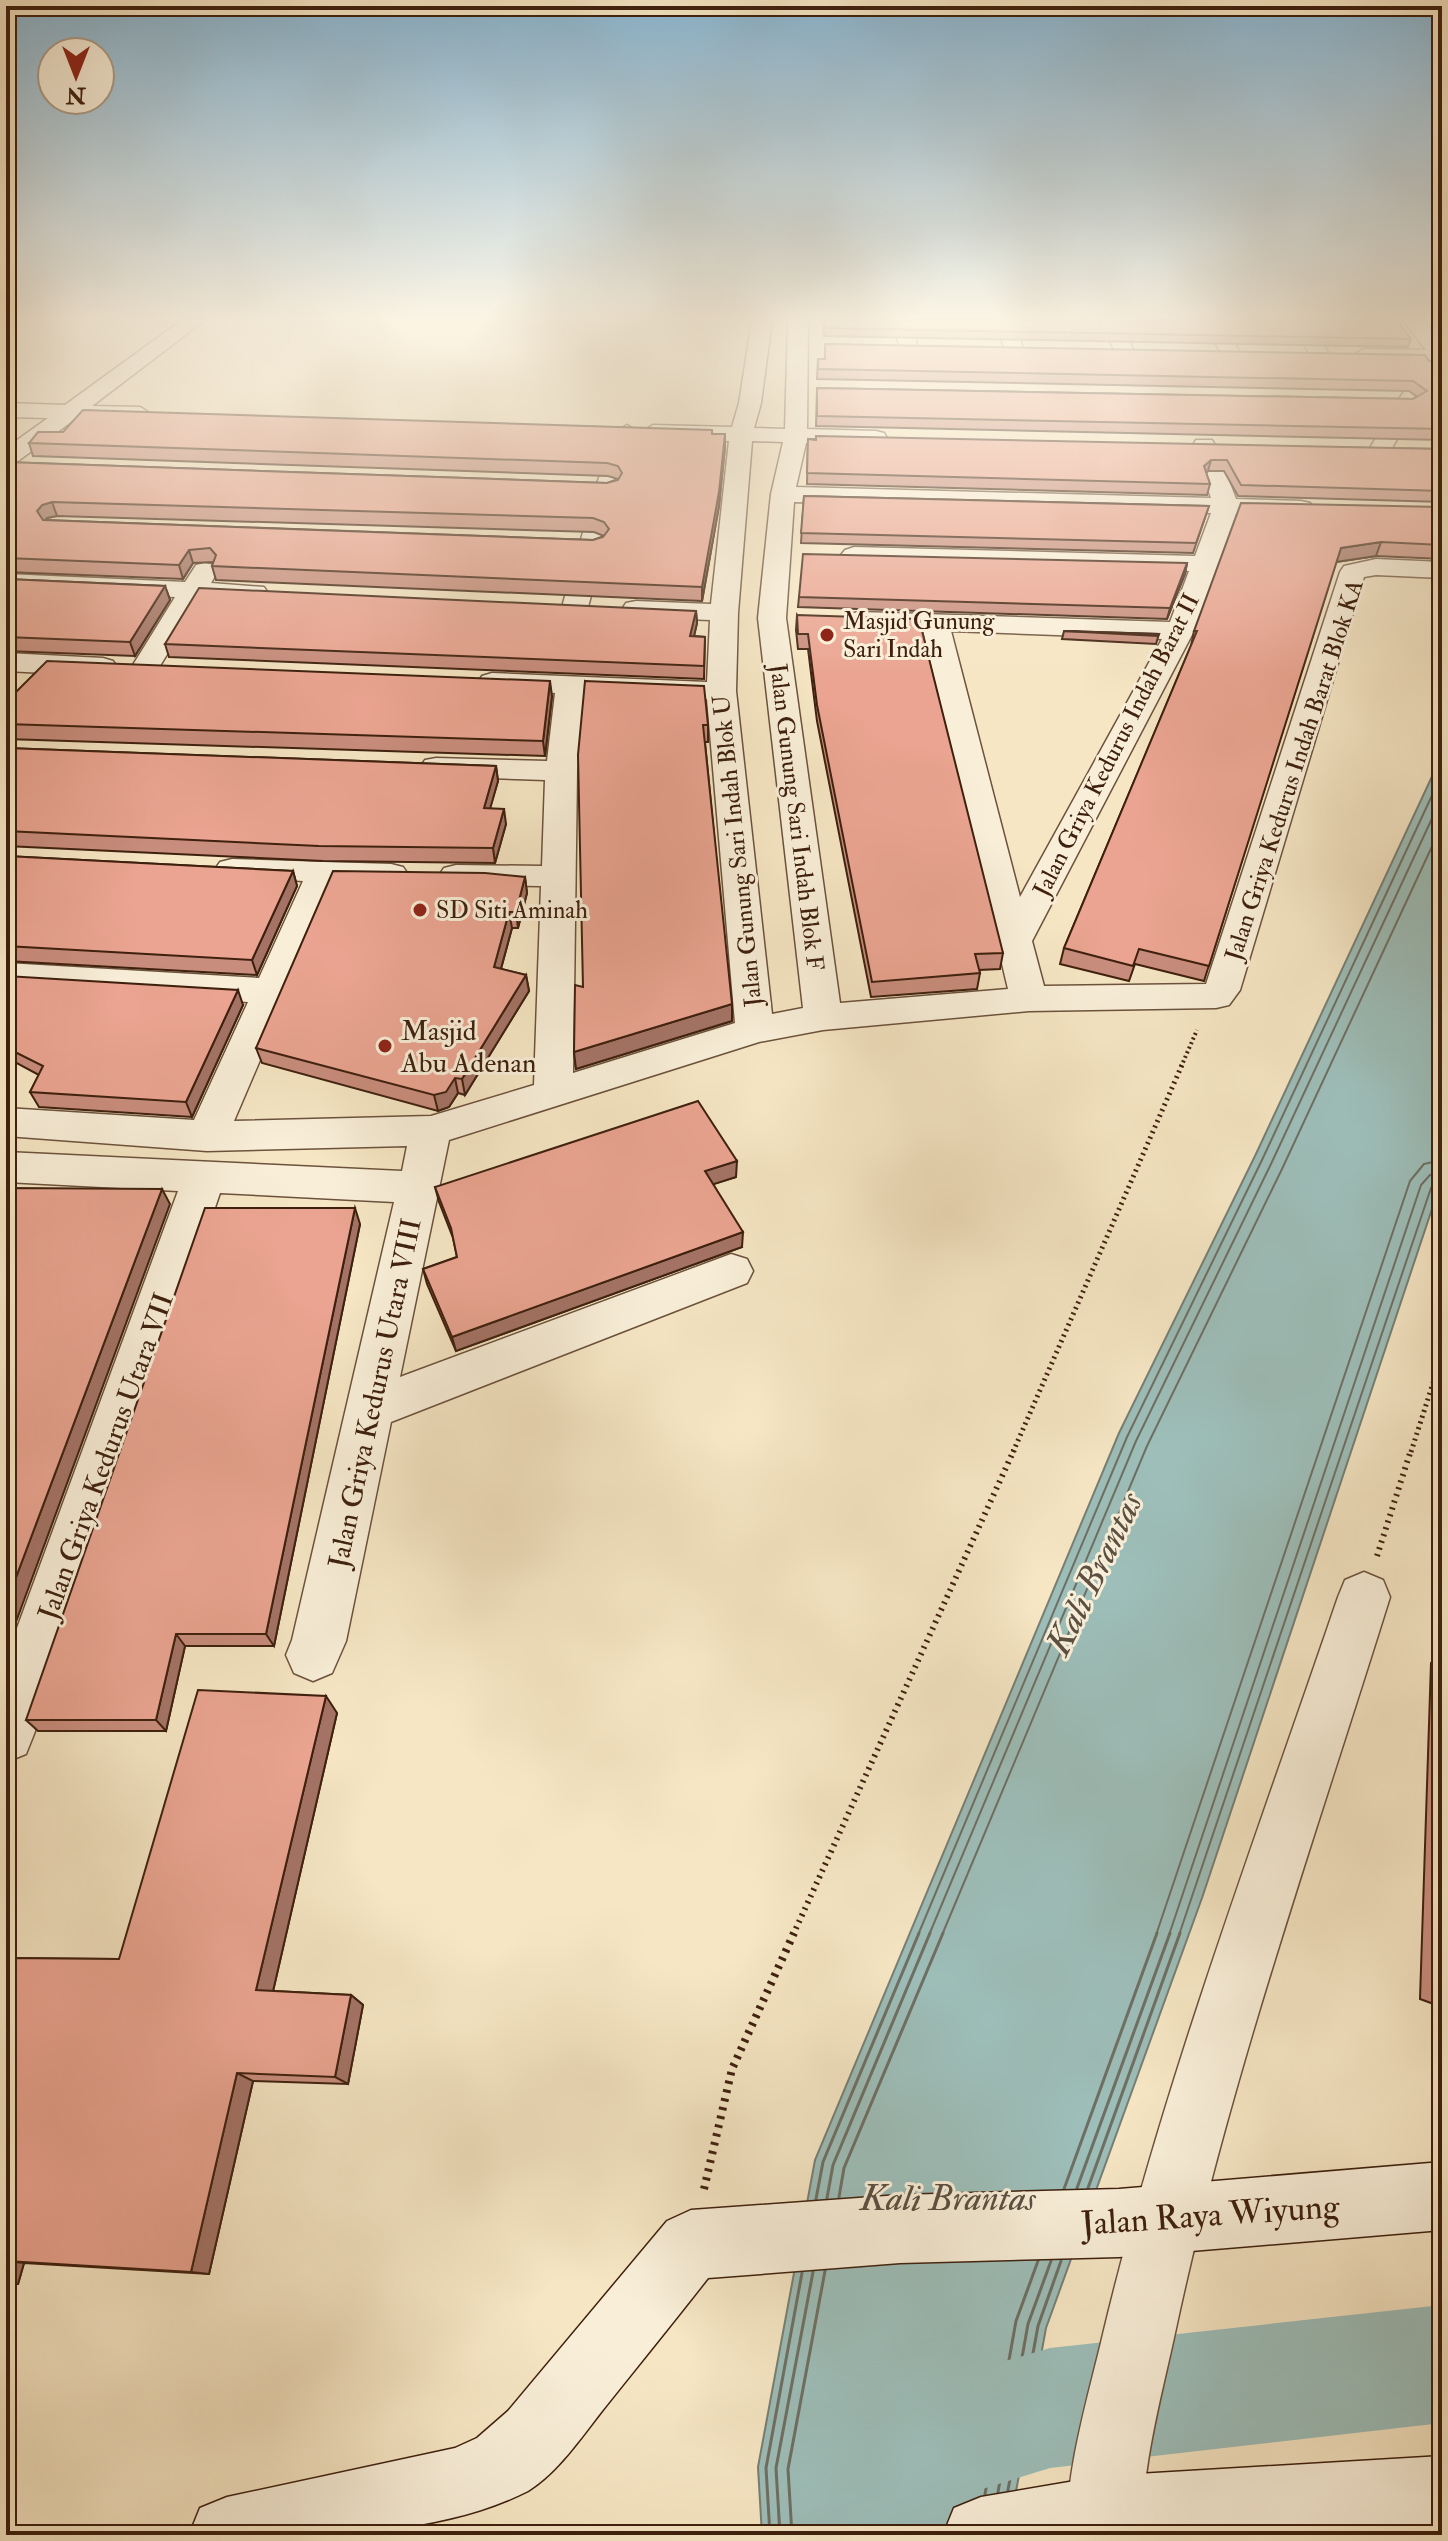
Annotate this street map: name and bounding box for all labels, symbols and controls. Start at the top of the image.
north arrow [36,36,116,116]
text: N [66,81,87,109]
street label: Jalan Griya Kedurus Indah Barat Blok KA [1218,576,1371,966]
street label: Jalan Griya Kedurus Indah Barat II [1026,588,1207,903]
place label: Masjid Gunung Sari Indah [843,606,995,665]
marker: Masjid Gunung Sari Indah [818,626,836,644]
street label: Jalan Gunung Sari Indah Blok F [762,661,831,972]
street label: Jalan Gunung Sari Indah Blok U [706,693,769,1010]
place label: SD Siti Aminah [436,895,588,926]
marker: SD Siti Aminah [411,901,429,919]
place label: Masjid Abu Adenan [400,1014,536,1081]
marker: Masjid Abu Adenan [376,1037,394,1055]
street label: Jalan Griya Kedurus Utara VIII [321,1215,430,1572]
street label: Jalan Griya Kedurus Utara VII [31,1288,182,1626]
water label: Kali Brantas [1035,1484,1154,1664]
water label: Kali Brantas [858,2176,1037,2221]
street label: Jalan Raya Wiyung [1079,2185,1342,2246]

